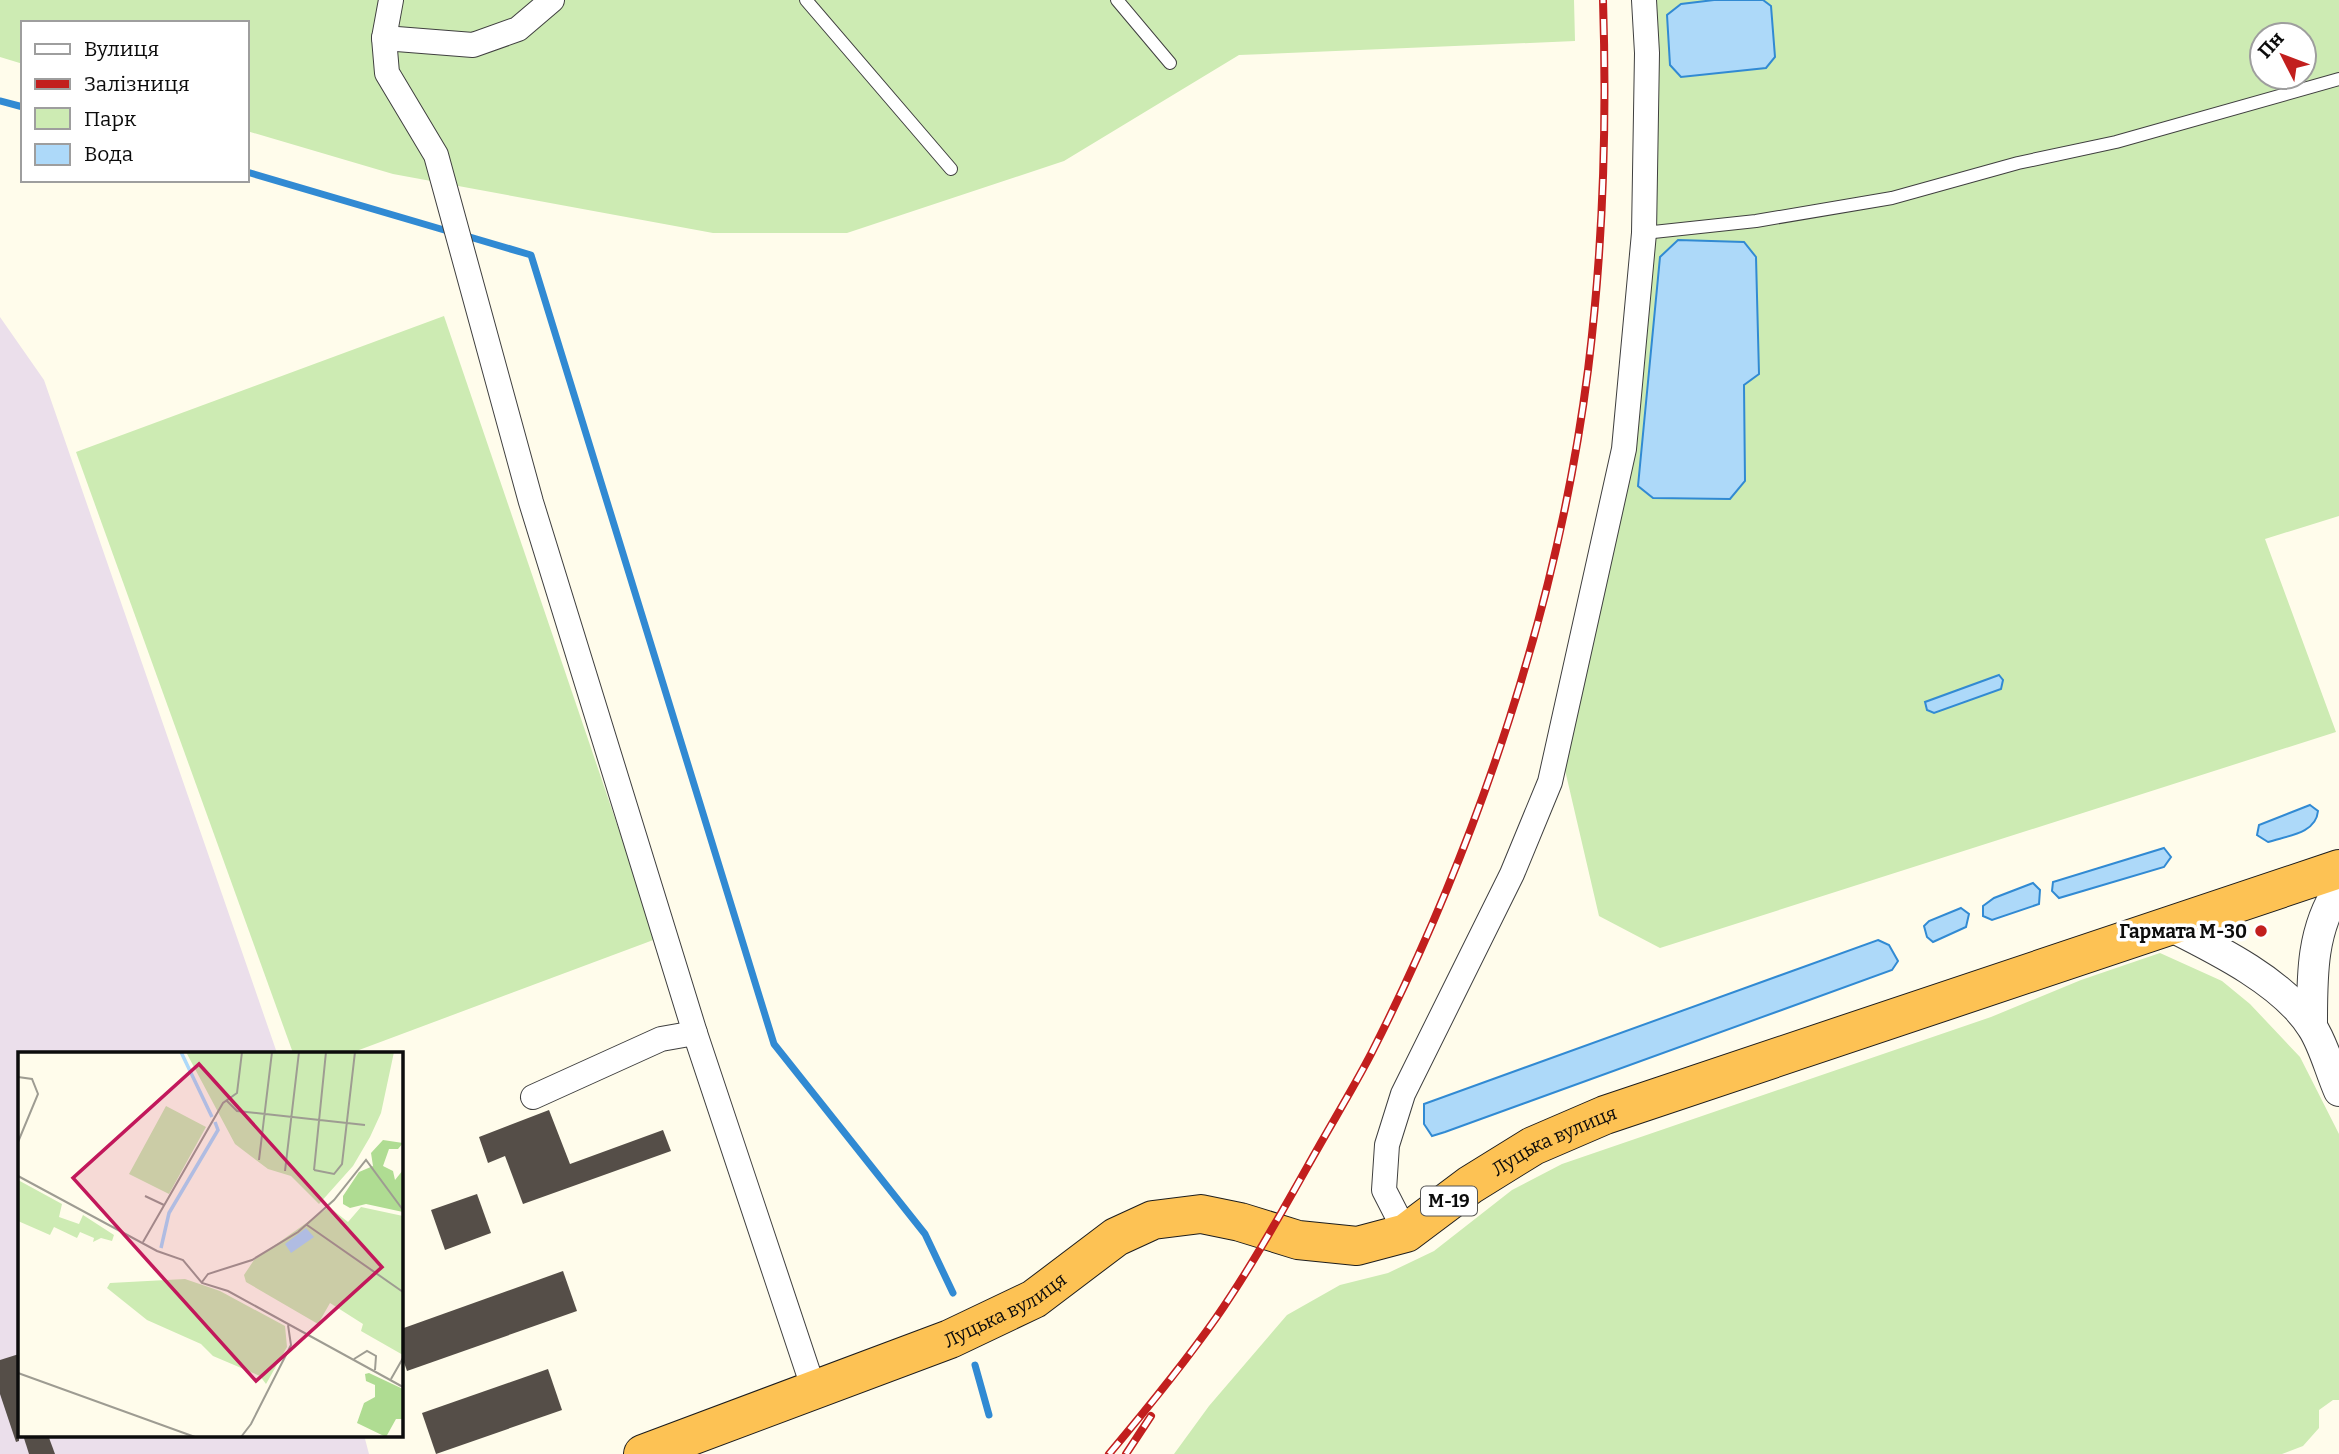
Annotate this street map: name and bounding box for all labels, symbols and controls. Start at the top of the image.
legend [21,21,248,182]
north arrow [2248,21,2318,91]
text: Пн [2253,27,2289,63]
text: Вулиця [84,36,159,62]
text: Залізниця [84,71,190,97]
text: Парк [84,106,137,132]
text: Вода [84,141,134,167]
place label: Гармата М-30 [2119,920,2247,943]
marker: Гармата М-30 [2253,923,2269,939]
inset map [18,1052,402,1436]
street label: Луцька вулиця [1487,1100,1619,1180]
road number: М-19 [1421,1186,1477,1216]
street label: Луцька вулиця [940,1267,1071,1352]

